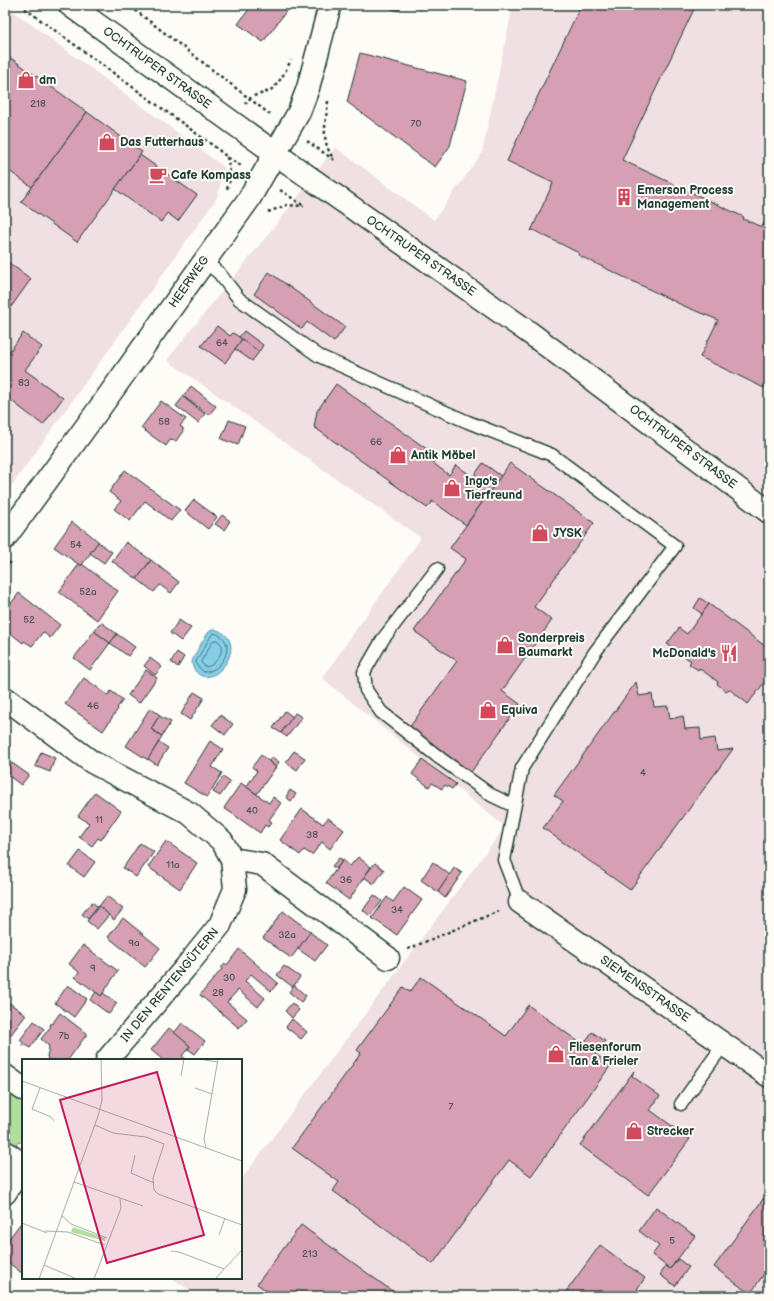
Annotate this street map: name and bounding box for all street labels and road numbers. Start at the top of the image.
street label: OCHTRUPER STRASSE [100,24,214,112]
street label: OCHTRUPER STRASSE [363,212,479,300]
street label: HEERWEG [166,253,212,311]
street label: OCHTRUPER STRASSE [626,402,740,492]
street label: IN DEN RENTENGÜTERN [117,924,222,1045]
street label: SIEMENSSTRASSE [597,952,693,1026]

